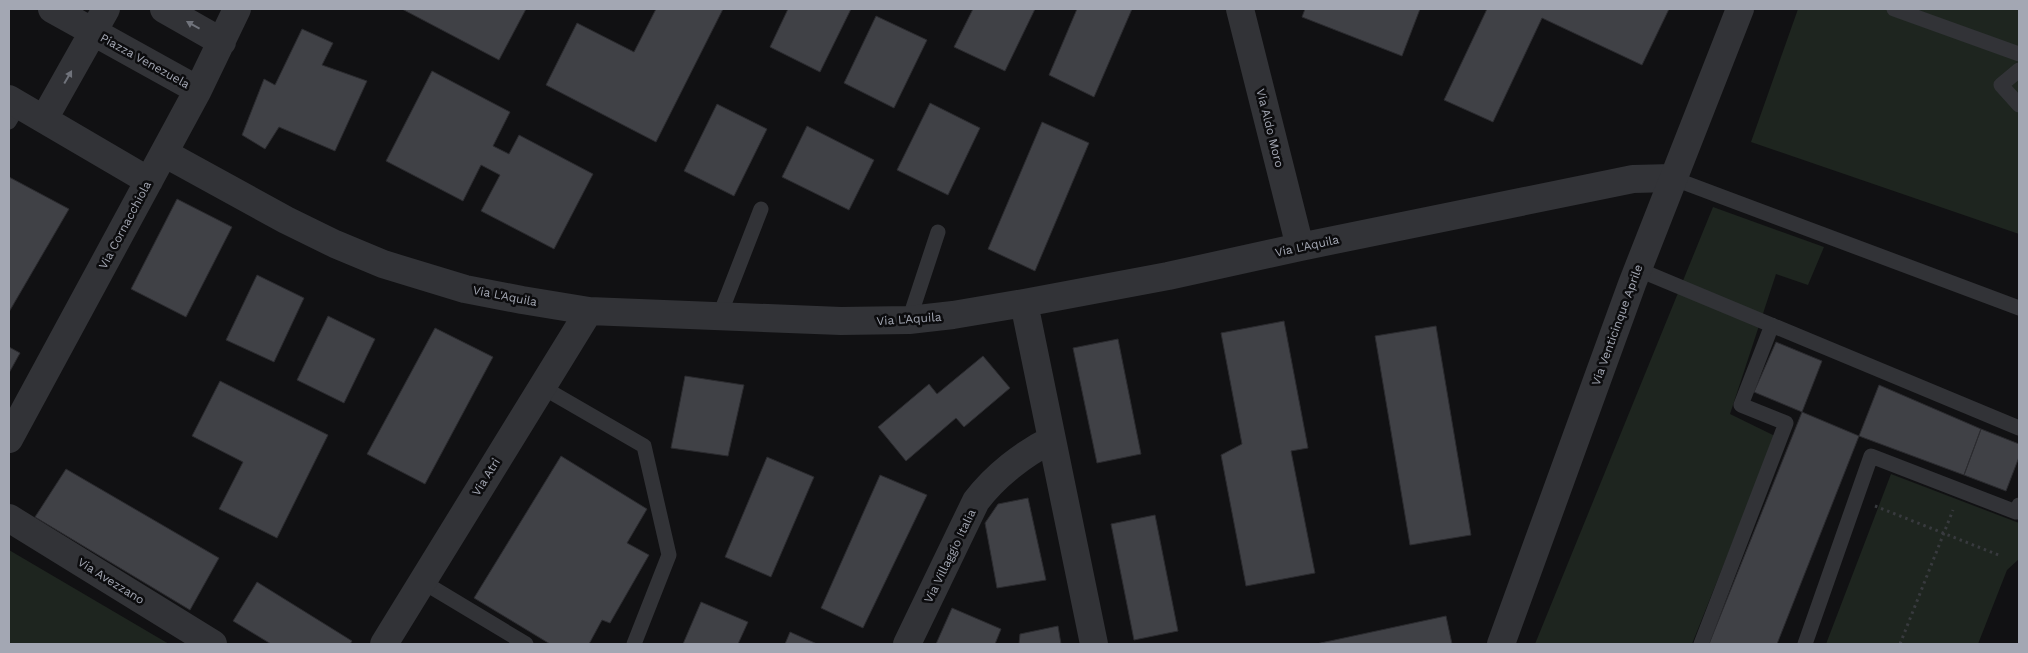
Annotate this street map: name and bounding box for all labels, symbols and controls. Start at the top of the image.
one-way arrow [186,21,200,30]
street label: Piazza Venezuela [98,31,192,91]
one-way arrow [64,69,72,84]
street label: Via Aldo Moro [1253,87,1287,169]
street label: Via Cornacchiola [96,178,154,271]
street label: Via L'Aquila [1274,232,1341,260]
street label: Via Venticinque Aprile [1589,262,1645,387]
street label: Via L'Aquila [472,283,539,309]
street label: Via L'Aquila [876,310,942,328]
street label: Via Atri [469,456,503,498]
street label: Via Villaggio Italia [921,507,979,605]
street label: Via Avezzano [75,555,147,607]

